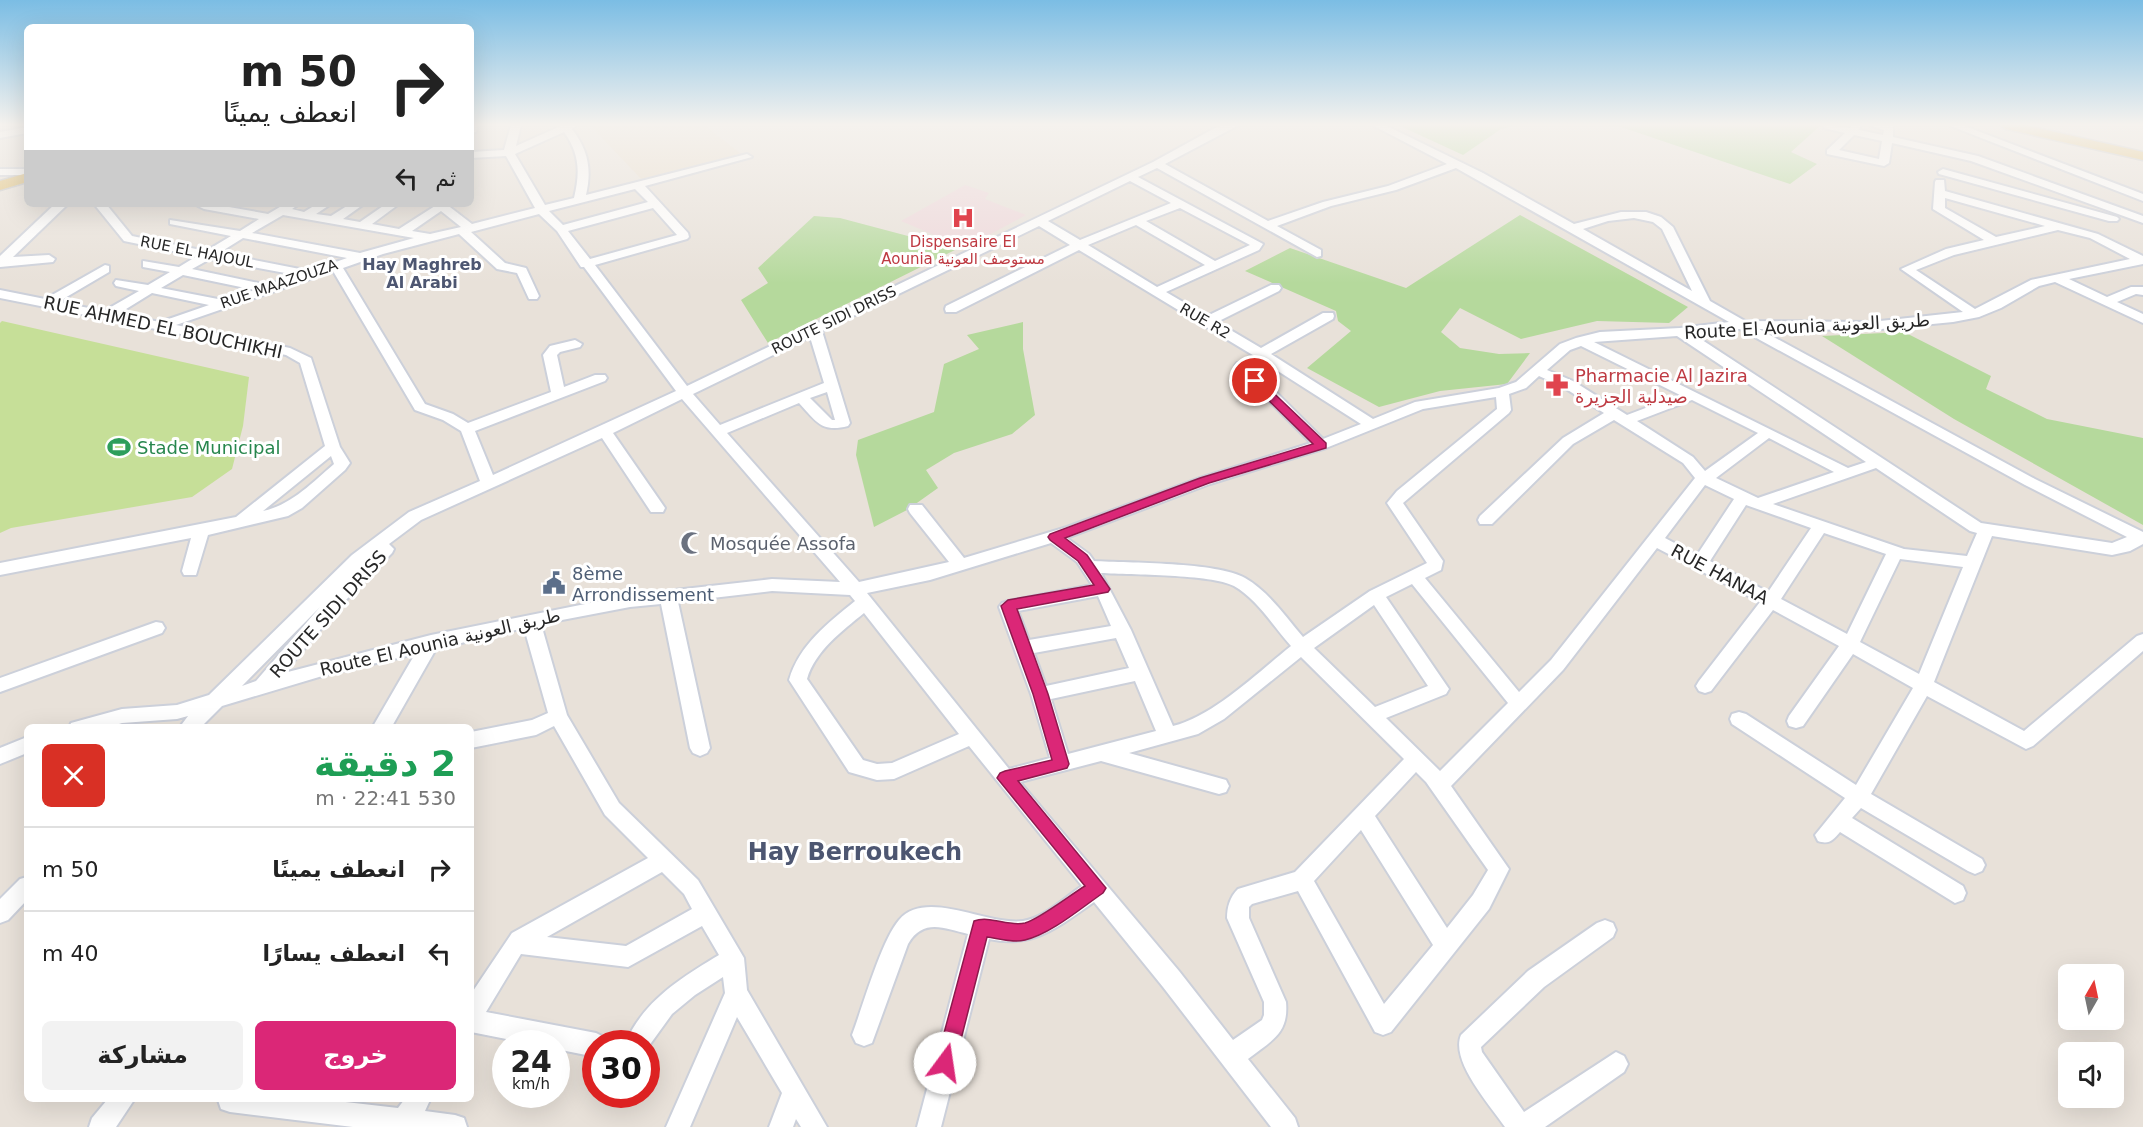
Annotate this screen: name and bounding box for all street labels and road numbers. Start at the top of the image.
street label: RUE EL HAJOUL [139,232,256,272]
street label: RUE MAAZOUZA [218,255,341,313]
street label: ROUTE SIDI DRISS [769,282,899,358]
street label: RUE AHMED EL BOUCHIKHI [42,291,284,363]
street label: RUE R2 [1176,299,1234,343]
street label: Route El Aounia طريق العونية [1684,309,1931,344]
street label: RUE HANAA [1668,540,1773,609]
street label: ROUTE SIDI DRISS [265,546,391,682]
street label: Route El Aounia طريق العونية [318,604,563,681]

